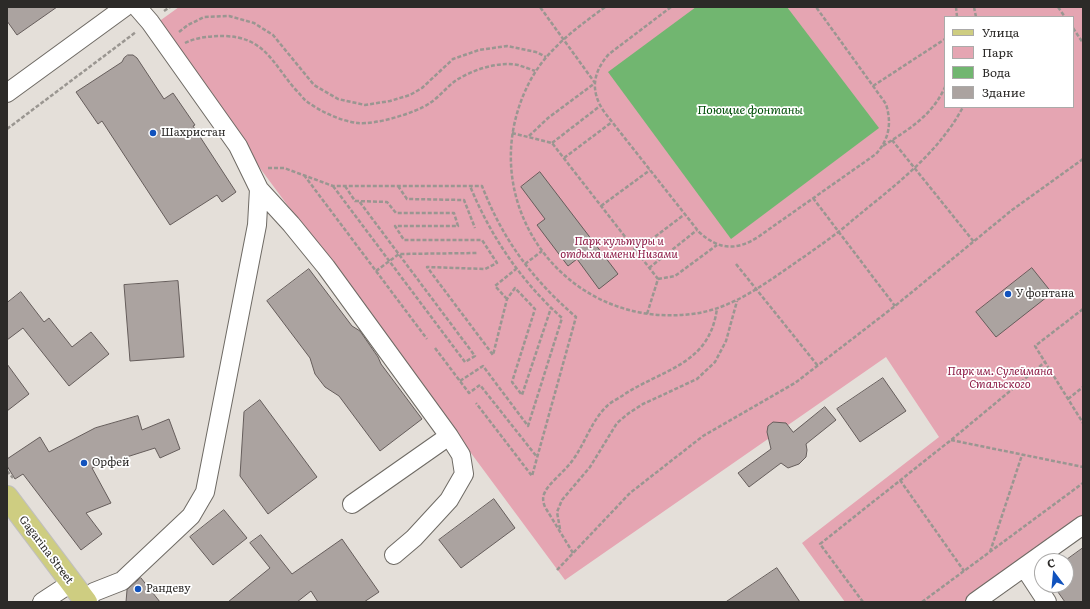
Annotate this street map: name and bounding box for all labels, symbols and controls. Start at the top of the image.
legend [944,16,1074,108]
text: Улица [982,23,1019,41]
text: Парк [982,43,1013,61]
text: Вода [982,63,1011,81]
text: Здание [982,83,1025,101]
water label: Поющие фонтаны [697,103,803,117]
place label: Шахристан [161,126,226,140]
marker: Шахристан [148,128,158,138]
park label: Парк культуры и отдыха имени Низами [560,235,678,261]
place label: У фонтана [1016,287,1074,301]
marker: У фонтана [1003,289,1013,299]
park label: Парк им. Сулеймана Стальского [947,365,1053,391]
place label: Орфей [92,456,129,470]
marker: Орфей [79,458,89,468]
street label: Gagarina Street [16,513,76,587]
north arrow [1034,553,1074,593]
text: С [1045,554,1057,571]
place label: Рандеву [146,582,190,596]
marker: Рандеву [133,584,143,594]

